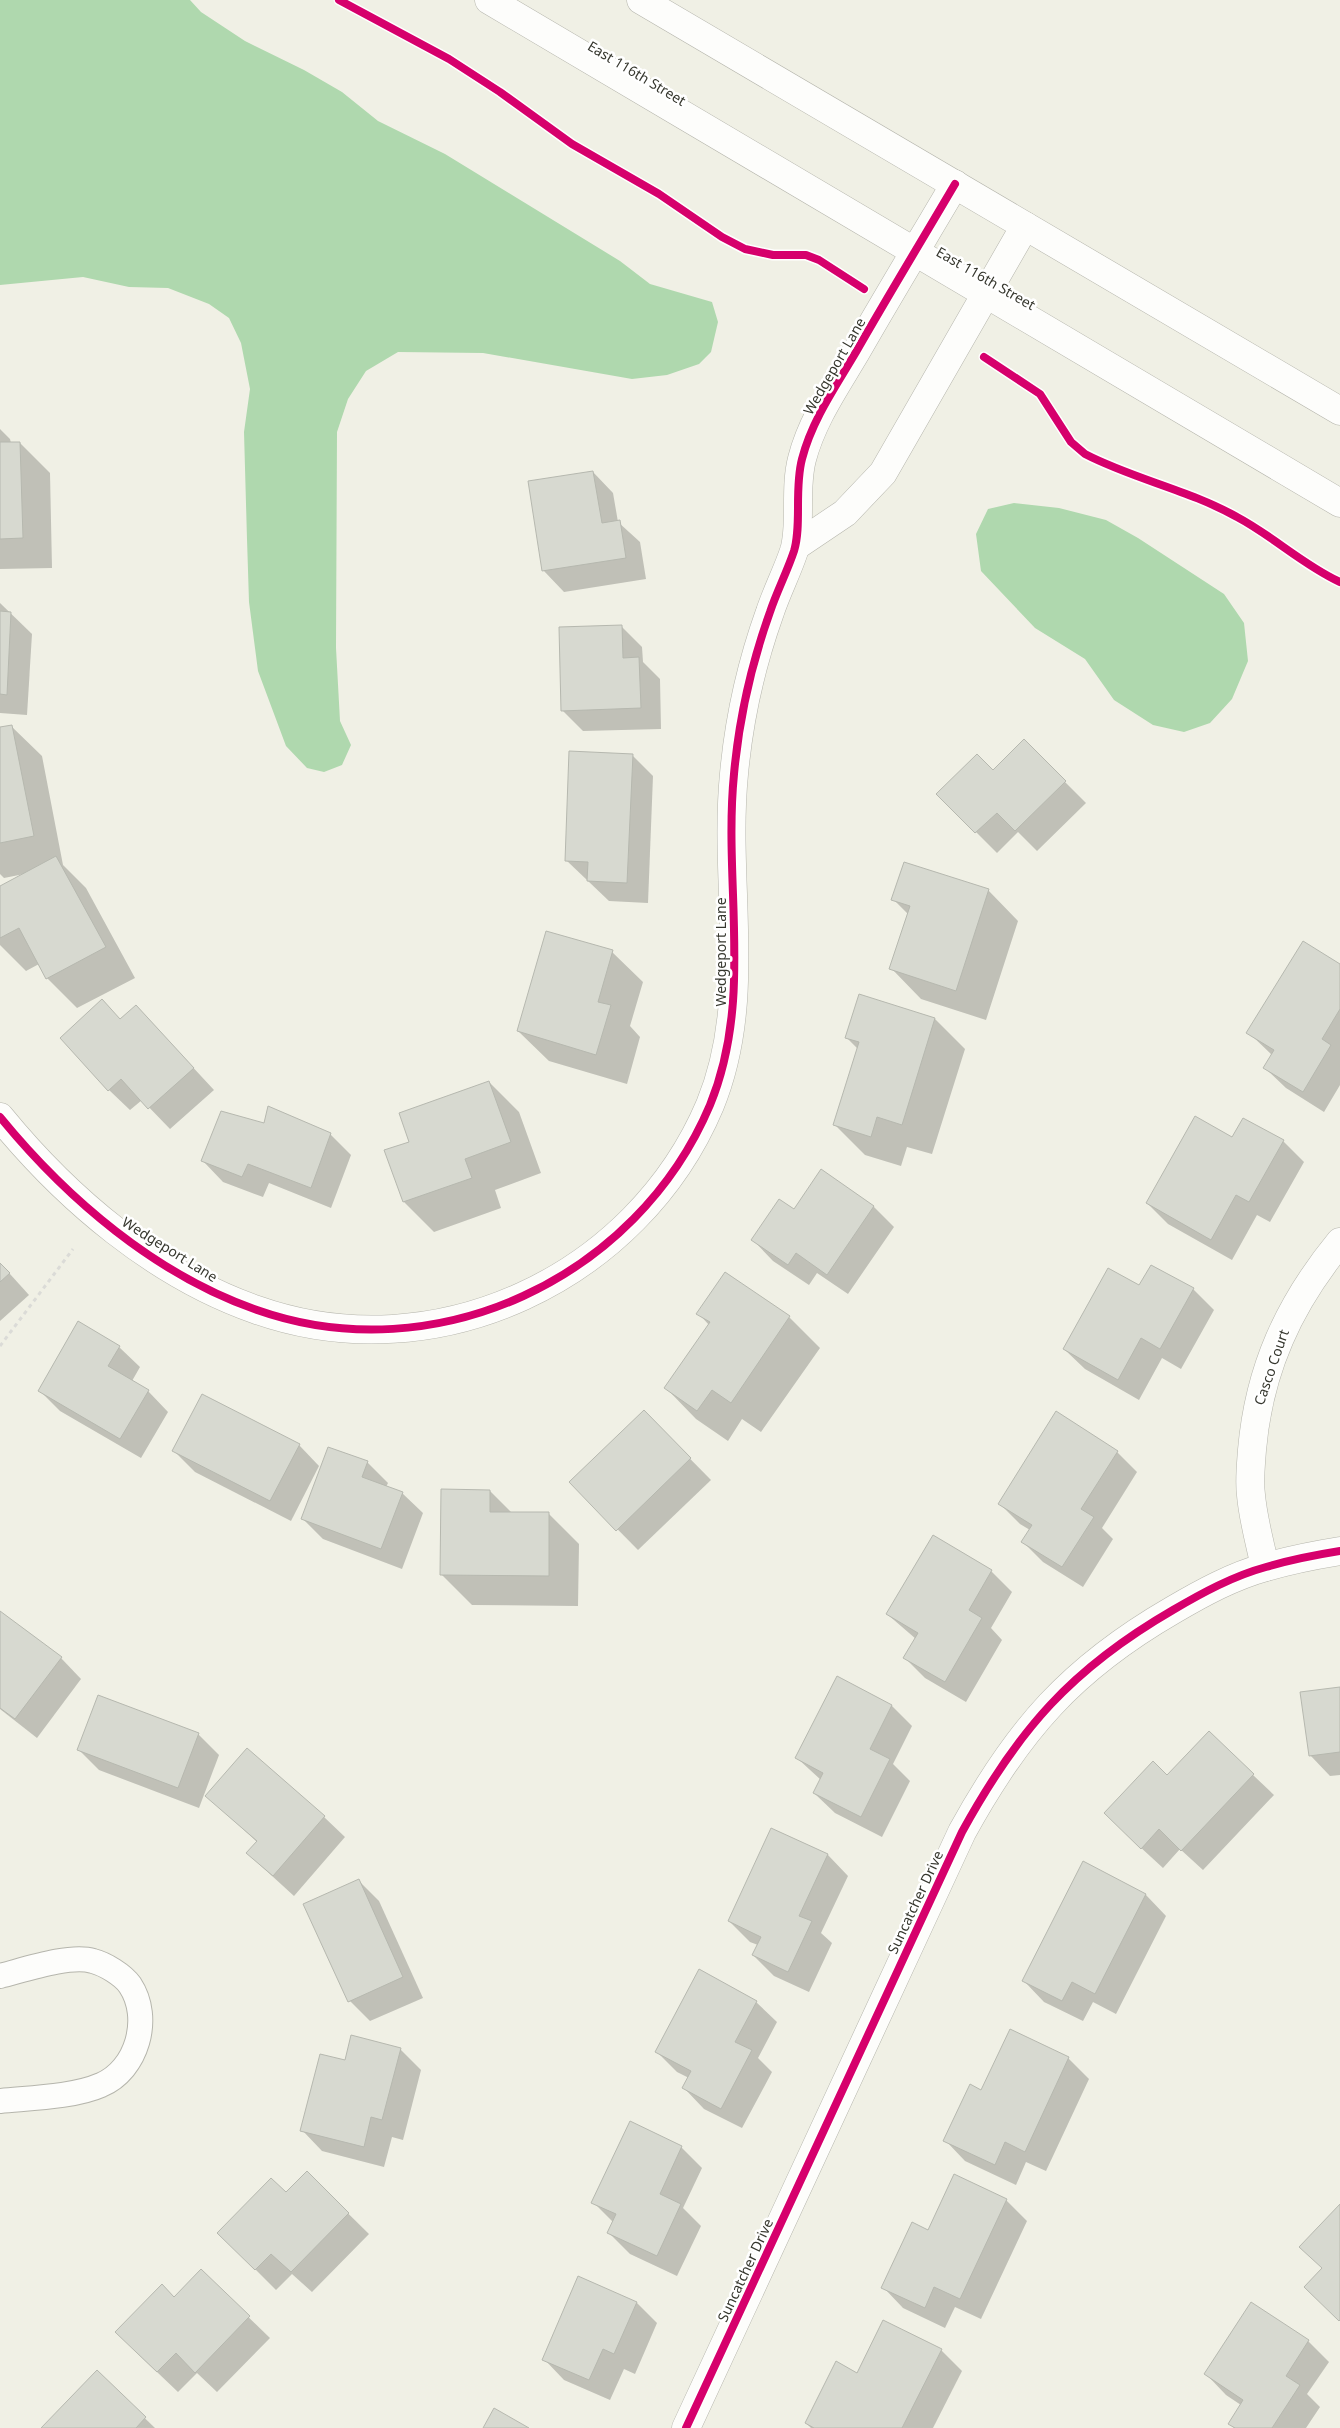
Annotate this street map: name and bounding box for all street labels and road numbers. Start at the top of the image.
street label: East 116th Street [584,36,690,110]
street label: East 116th Street [933,242,1039,314]
street label: Wedgeport Lane [799,314,870,418]
street label: Wedgeport Lane [711,897,730,1007]
street label: Wedgeport Lane [119,1212,221,1286]
street label: Casco Court [1249,1327,1293,1407]
street label: Suncatcher Drive [883,1847,947,1957]
street label: Suncatcher Drive [713,2215,777,2325]

